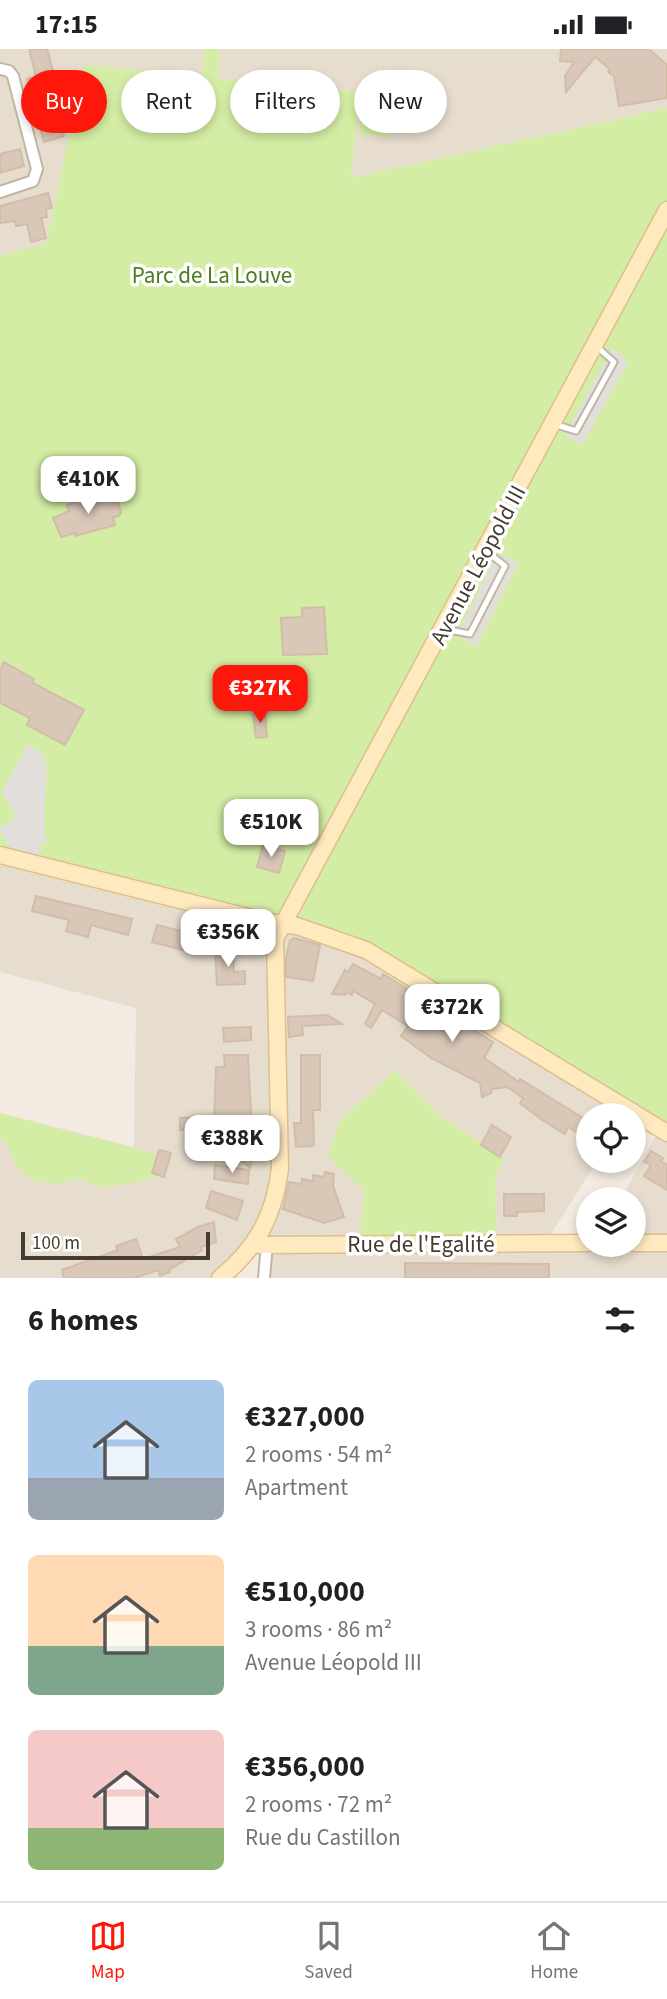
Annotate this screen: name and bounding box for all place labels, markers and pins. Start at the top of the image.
pin: €410K [39,456,137,516]
pin: €327K [211,665,309,725]
pin: €510K [222,799,320,859]
pin: €356K [179,909,277,969]
pin: €372K [403,985,501,1044]
pin: €388K [183,1115,281,1175]

